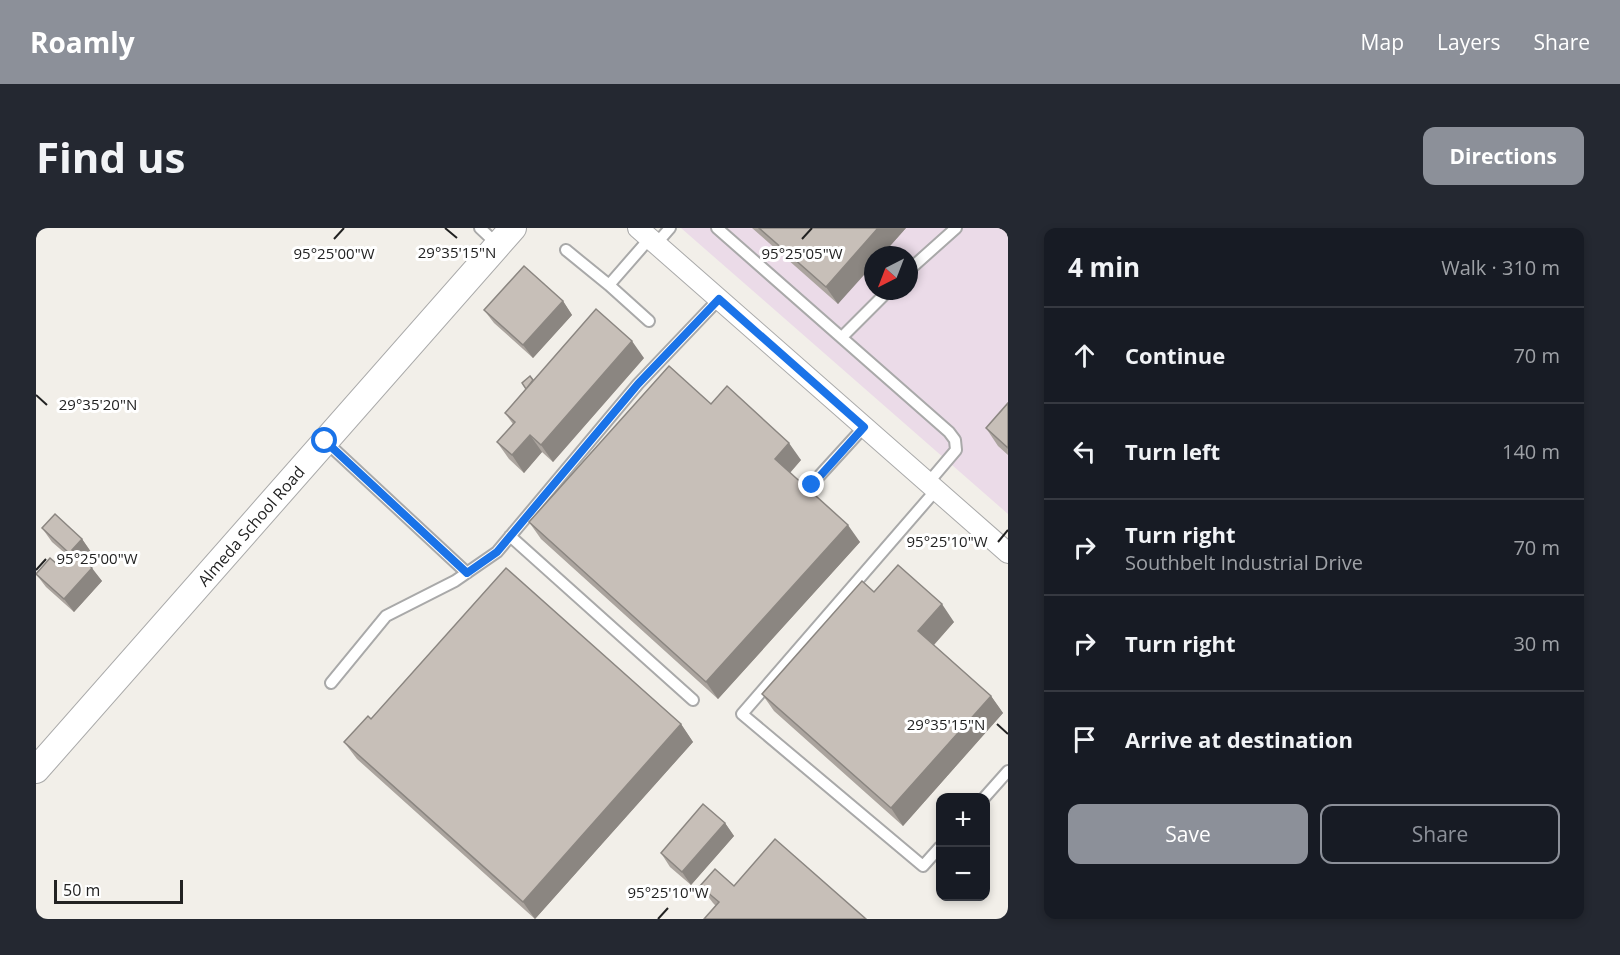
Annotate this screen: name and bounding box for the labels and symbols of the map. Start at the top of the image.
text: 29°35'15"N [418,242,496,262]
text: 95°25'00"W [294,243,375,263]
text: 95°25'05"W [762,243,843,263]
north arrow [864,246,918,300]
text: 29°35'20"N [59,394,137,414]
route start [311,427,337,453]
street label: Almeda School Road [193,461,309,591]
route end [798,471,824,497]
text: 95°25'10"W [907,531,988,551]
text: 95°25'00"W [57,548,138,568]
text: 29°35'15"N [907,714,985,734]
scale bar [54,877,183,904]
text: 95°25'10"W [628,882,709,902]

